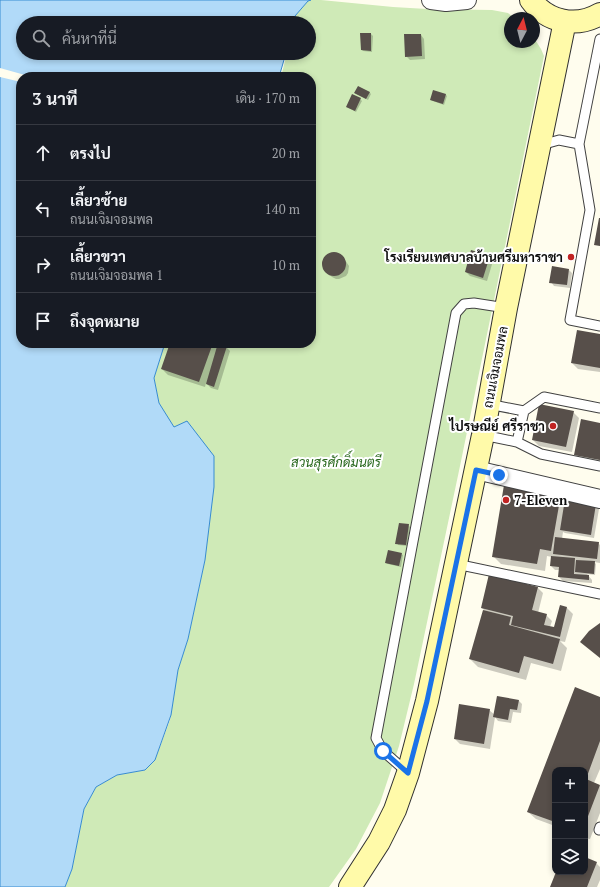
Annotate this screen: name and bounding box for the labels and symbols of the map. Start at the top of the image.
north arrow [504,12,540,48]
place label: โรงเรียนเทศบาลบ้านศรีมหาราชา [384,248,563,266]
marker: โรงเรียนเทศบาลบ้านศรีมหาราชา [566,252,576,262]
street label: ถนนเจิมจอมพล [478,324,512,410]
place label: ไปรษณีย์ ศรีราชา [448,417,545,435]
marker: ไปรษณีย์ ศรีราชา [548,421,558,431]
park label: สวนสุรศักดิ์มนตรี [291,450,382,472]
route end [490,466,508,484]
place label: 7-Eleven [514,491,568,509]
marker: 7-Eleven [501,495,511,505]
route start [374,742,392,760]

